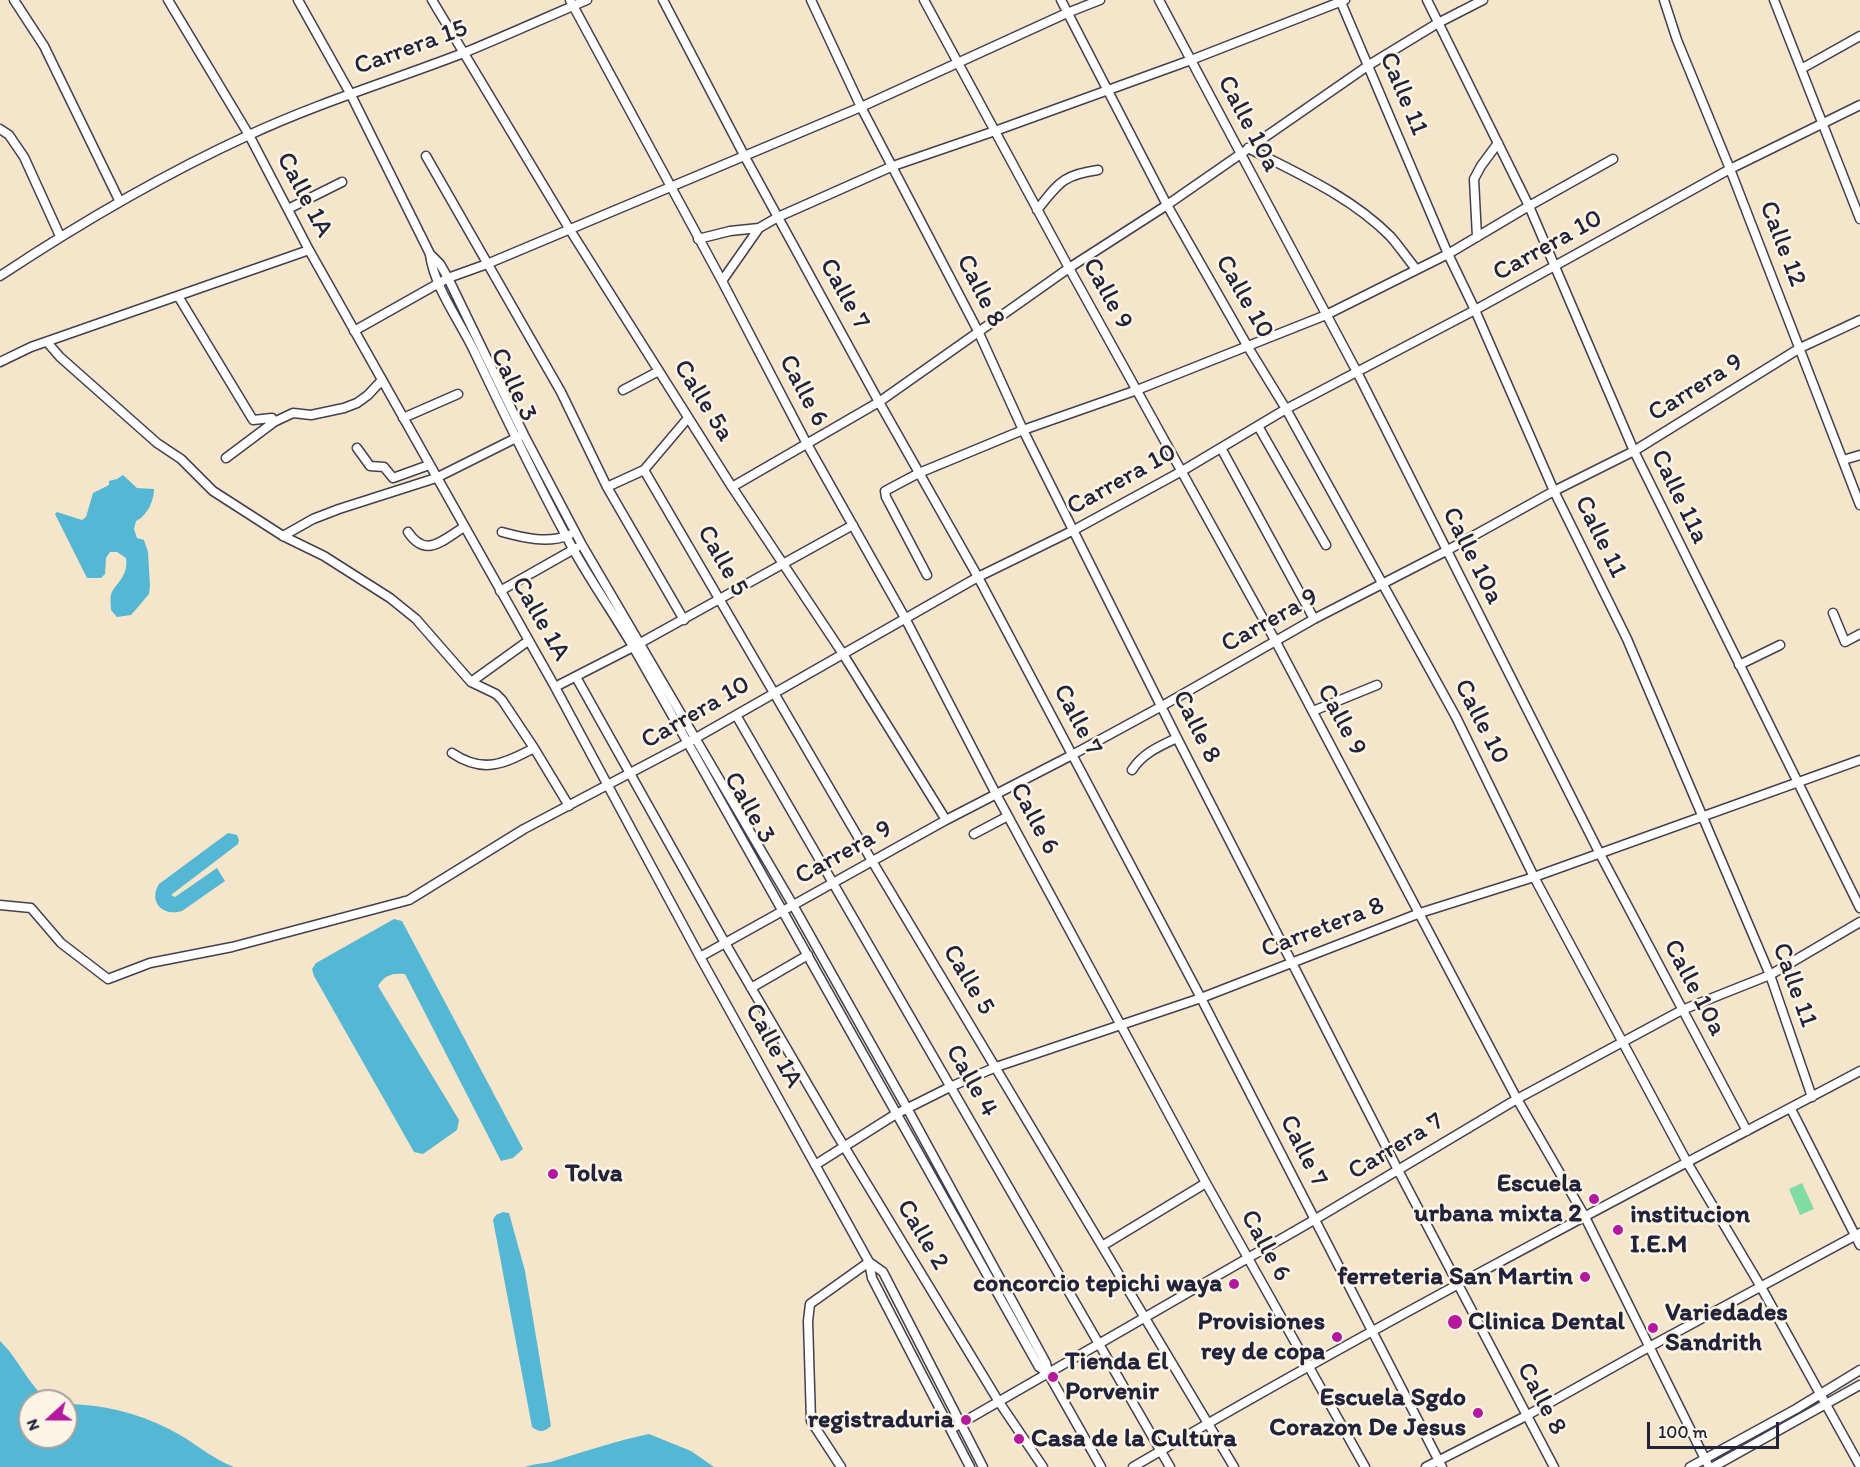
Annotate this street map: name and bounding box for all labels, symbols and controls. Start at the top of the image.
street label: Carrera 15 [350,13,472,83]
street label: Calle 11 [1372,48,1434,140]
street label: Calle 10a [1210,70,1286,178]
street label: Calle 1A [269,147,339,243]
street label: Calle 12 [1752,197,1812,291]
street label: Carrera 10 [1488,203,1608,289]
street label: Calle 8 [949,249,1011,333]
street label: Calle 10 [1208,250,1280,344]
street label: Calle 7 [812,253,876,335]
street label: Calle 9 [1075,253,1139,335]
street label: Calle 3 [483,343,543,427]
street label: Carrera 9 [1643,347,1749,429]
street label: Calle 6 [771,350,835,432]
street label: Calle 5a [666,354,740,448]
street label: Carrera 10 [1062,437,1182,523]
street label: Calle 11a [1643,445,1715,549]
street label: Calle 11 [1567,491,1633,583]
street label: Calle 10a [1434,502,1510,610]
street label: Calle 5 [689,520,755,602]
street label: Calle 1A [504,571,576,667]
street label: Carrera 9 [1216,582,1324,660]
street label: Carrera 10 [636,669,756,757]
street label: Calle 10 [1446,674,1516,770]
street label: Calle 7 [1045,679,1109,761]
street label: Calle 9 [1309,679,1373,761]
street label: Calle 8 [1165,685,1227,769]
street label: Calle 3 [716,767,782,849]
street label: Calle 6 [1002,778,1066,860]
street label: Carrera 9 [790,814,898,892]
street label: Carretera 8 [1257,890,1389,966]
street label: Calle 10a [1656,934,1732,1042]
street label: Calle 5 [935,939,1001,1021]
street label: Calle 11 [1764,939,1824,1031]
street label: Calle 1A [737,998,809,1094]
street label: Calle 4 [938,1039,1004,1123]
street label: Carrera 7 [1343,1107,1449,1187]
street label: Calle 7 [1272,1110,1334,1192]
place label: Tolva [565,1158,623,1190]
marker: Tolva [546,1167,560,1181]
place label: Escuela urbana mixta 2 [1414,1168,1582,1230]
marker: Escuela urbana mixta 2 [1587,1192,1601,1206]
street label: Calle 2 [889,1194,955,1276]
place label: institucion I.E.M [1630,1199,1750,1260]
street label: Calle 6 [1233,1205,1297,1287]
marker: institucion I.E.M [1611,1223,1625,1237]
place label: ferreteria San Martin [1337,1261,1573,1293]
place label: concorcio tepichi waya [973,1268,1222,1300]
marker: ferreteria San Martin [1578,1270,1592,1284]
marker: concorcio tepichi waya [1227,1277,1241,1291]
place label: Variedades Sandrith [1665,1297,1788,1358]
place label: Provisiones rey de copa [1198,1306,1325,1368]
place label: Clinica Dental [1468,1306,1625,1338]
marker: Clinica Dental [1446,1313,1464,1331]
marker: Variedades Sandrith [1646,1321,1660,1335]
marker: Provisiones rey de copa [1330,1330,1344,1344]
place label: Tienda El Porvenir [1065,1346,1168,1408]
street label: Calle 8 [1509,1357,1573,1441]
marker: Tienda El Porvenir [1046,1370,1060,1384]
place label: Escuela Sgdo Corazon De Jesus [1269,1382,1466,1444]
north arrow [18,1389,78,1449]
place label: registraduria [808,1404,954,1436]
marker: Escuela Sgdo Corazon De Jesus [1471,1406,1485,1420]
scale bar [1650,1410,1782,1448]
marker: registraduria [959,1413,973,1427]
text: N [22,1416,43,1433]
text: 100 m [1658,1421,1708,1443]
place label: Casa de la Cultura [1031,1423,1237,1455]
marker: Casa de la Cultura [1012,1432,1026,1446]

